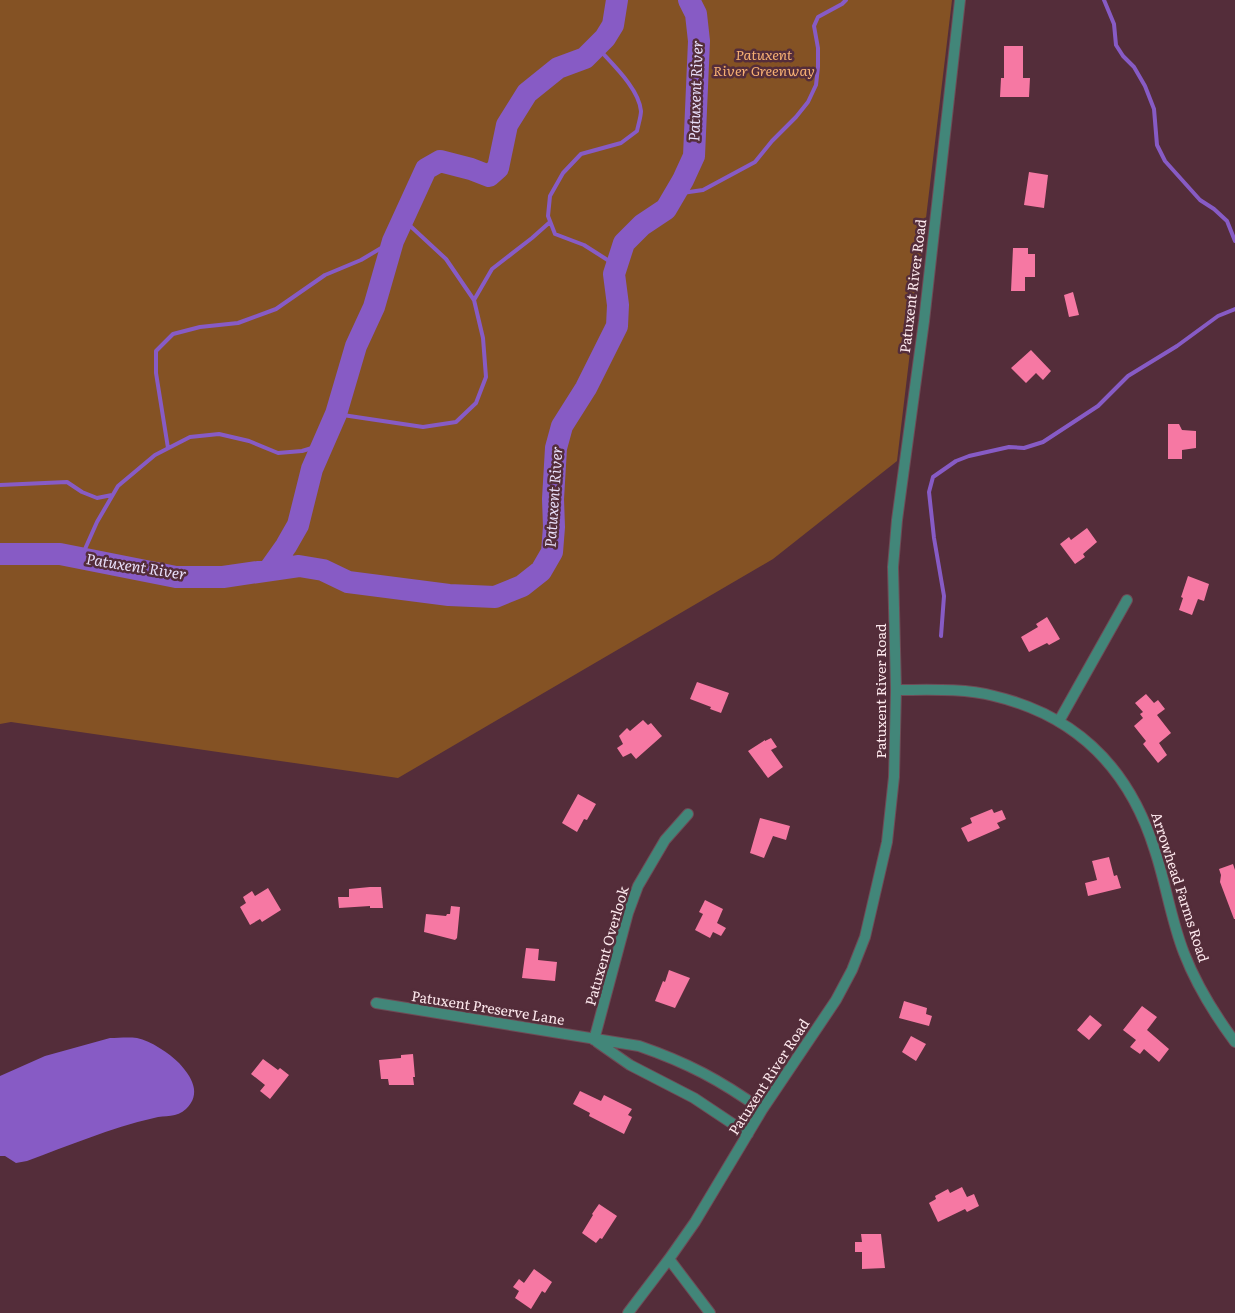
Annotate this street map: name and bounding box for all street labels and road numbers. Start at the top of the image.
street label: Patuxent River Road [894,217,930,354]
street label: Patuxent River Road [870,623,890,758]
street label: Arrowhead Farms Road [1147,809,1215,965]
street label: Patuxent Overlook [579,883,633,1008]
street label: Patuxent Preserve Lane [410,985,566,1029]
street label: Patuxent River Road [723,1014,814,1138]

